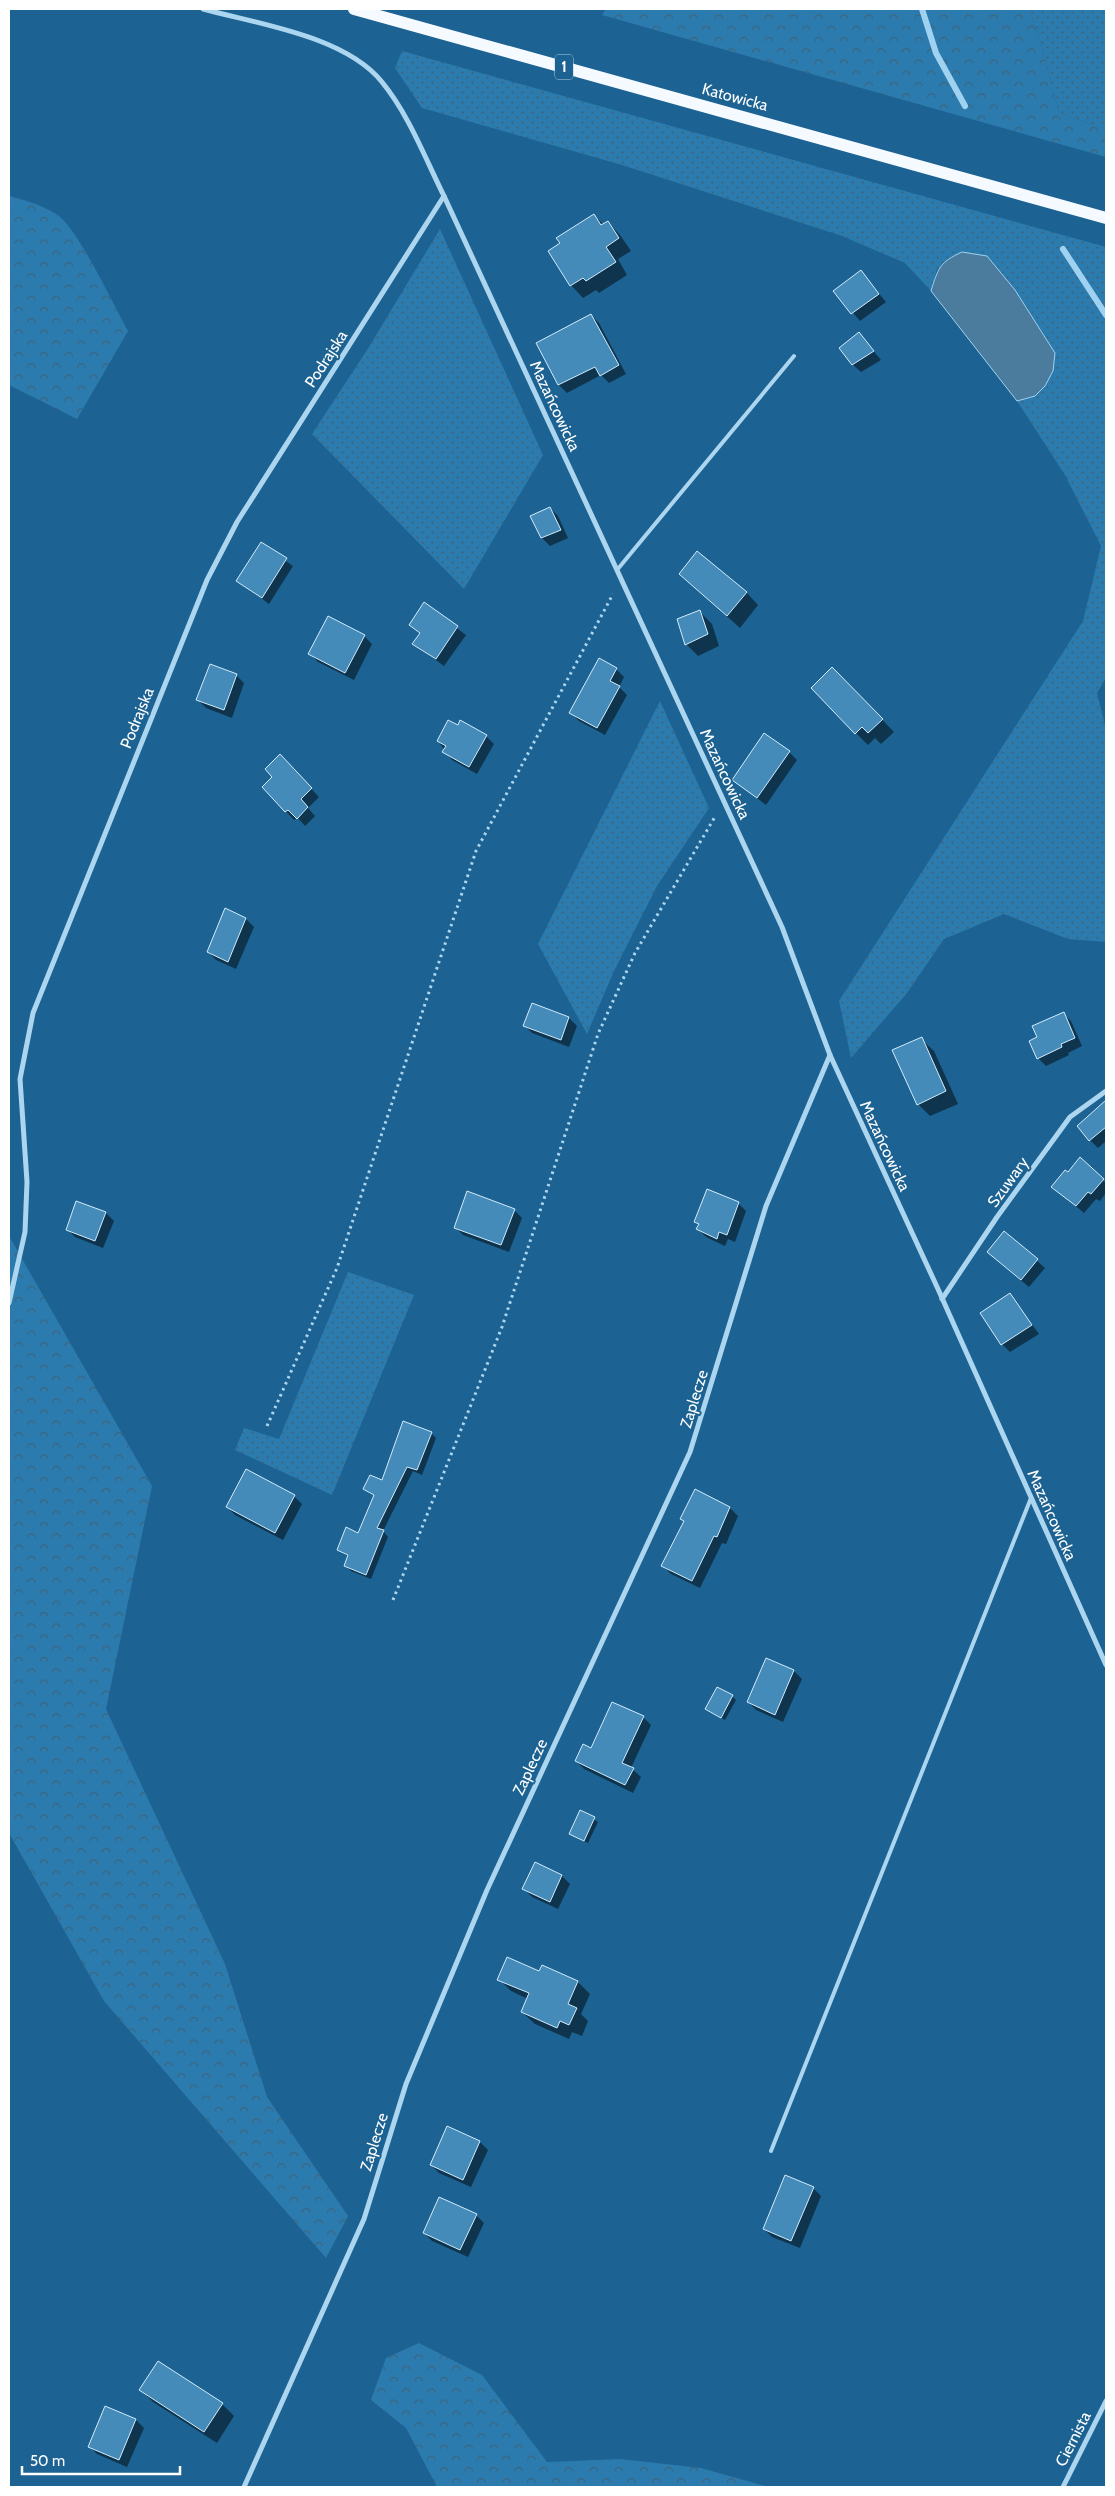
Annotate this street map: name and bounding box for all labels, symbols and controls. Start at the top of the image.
road number: 1 [555,54,573,80]
street label: Katowicka [700,79,770,115]
street label: Podrajska [301,327,352,391]
street label: Mazańcowicka [526,358,584,455]
street label: Podrajska [116,684,158,751]
street label: Mazańcowicka [696,726,754,823]
street label: Mazańcowicka [856,1098,914,1195]
street label: Szuwary [983,1153,1033,1211]
street label: Zaplecze [676,1368,712,1430]
street label: Mazańcowicka [1023,1467,1081,1564]
street label: Zaplecze [509,1736,551,1798]
street label: Zaplecze [356,2111,392,2173]
street label: Ciernista [1051,2408,1095,2470]
scale bar [22,2444,180,2476]
text: 50 m [30,2452,65,2470]

